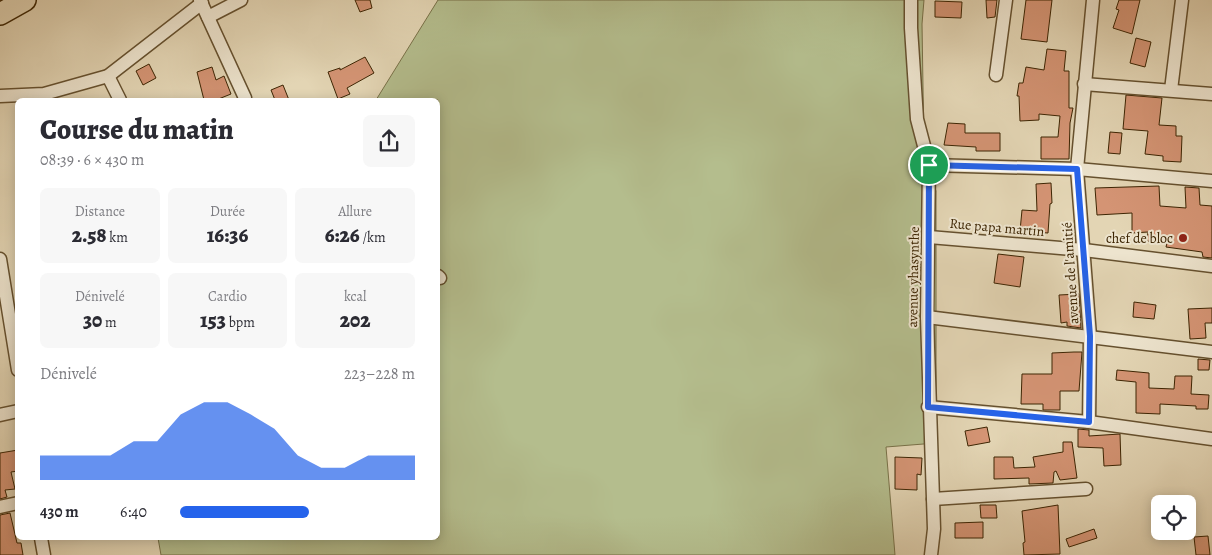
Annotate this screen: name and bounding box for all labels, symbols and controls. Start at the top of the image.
text: Course du matin [40,111,234,149]
button: share [363,115,415,167]
pin [908,144,950,186]
text: 08:39 · 6 × 430 m [40,149,144,171]
icon: arrive [915,151,943,179]
text: Distance [75,202,125,221]
text: Durée [210,202,245,221]
text: Allure [338,202,372,221]
street label: Rue papa martin [949,214,1045,241]
text: 2.58 [72,221,106,249]
text: 16:36 [207,221,248,249]
text: 6:26 [325,221,360,249]
street label: avenue de l'amitié [1057,221,1084,325]
street label: avenue yhasynthe [903,226,924,328]
text: km [106,228,128,247]
text: /km [360,228,386,247]
place label: chef de bloc [1106,229,1173,248]
marker: chef de bloc [1177,232,1189,244]
text: Dénivelé [75,287,125,306]
text: Cardio [208,287,247,306]
text: kcal [344,287,366,306]
text: 30 [83,306,102,334]
text: 153 [200,306,226,334]
text: 202 [340,306,371,334]
text: m [102,313,117,332]
text: bpm [226,313,255,332]
text: Dénivelé [40,363,97,385]
text: 223–228 m [344,363,415,385]
map controls [1151,495,1196,540]
button: locate [1151,495,1196,540]
text: 430 m [40,501,79,523]
text: 6:40 [120,501,147,523]

